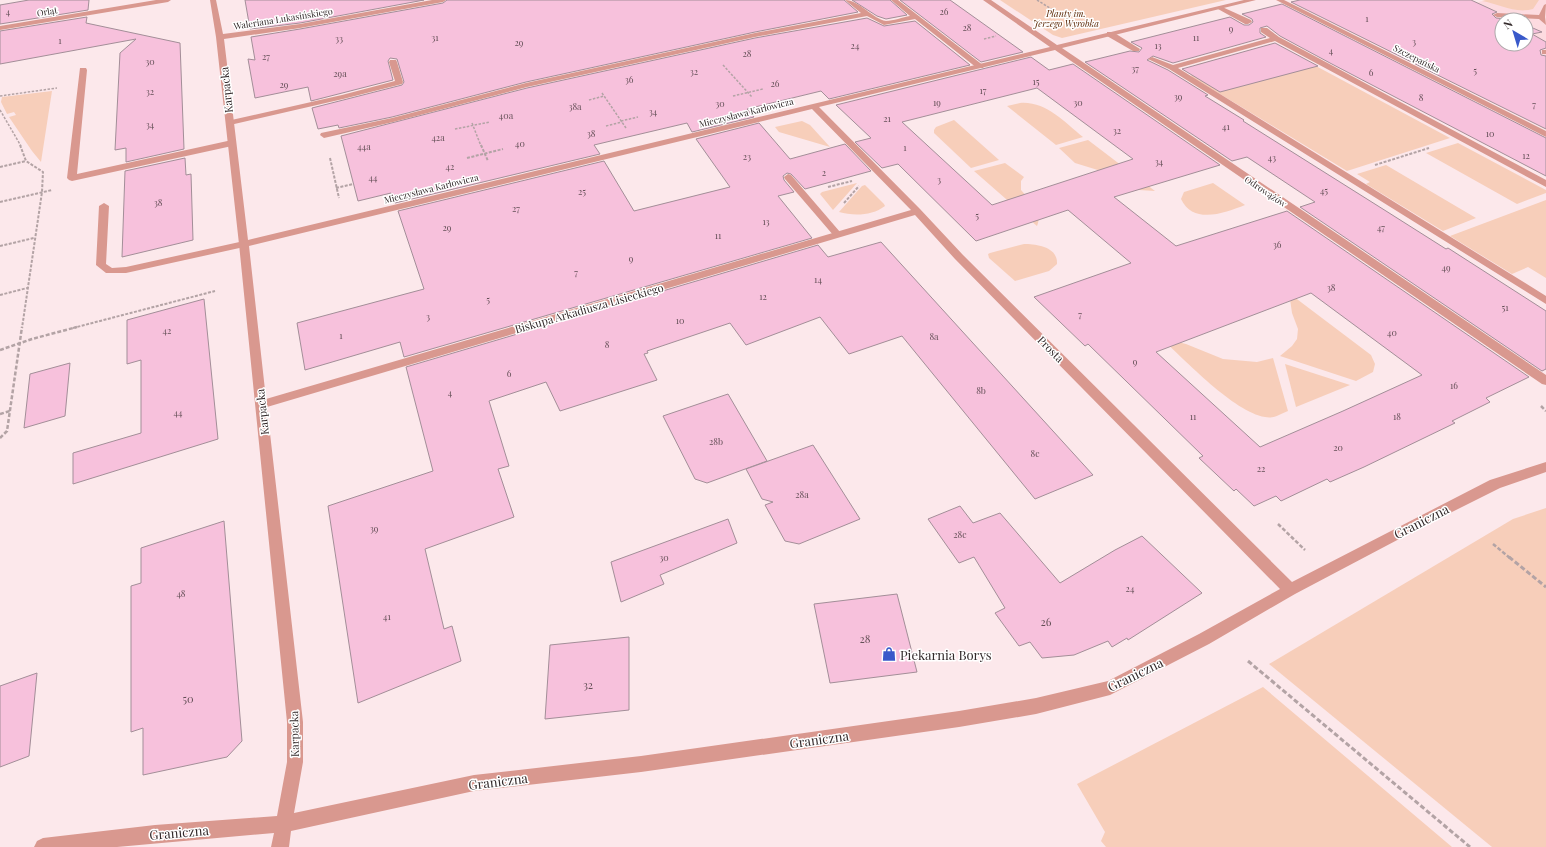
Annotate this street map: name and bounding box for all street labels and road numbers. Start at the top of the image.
street label: Orląt [36,3,59,19]
street label: Waleriana Łukasińskiego [232,4,333,32]
street label: Szczepańska [1392,41,1443,75]
street label: Karpacka [216,66,236,114]
street label: Mieczysława Karłowicza [698,94,795,130]
street label: Mieczysława Karłowicza [383,170,480,206]
street label: Odrowążów [1243,173,1289,209]
street label: Biskupa Arkadiusza Lisieckiego [513,280,665,336]
street label: Prosta [1035,333,1068,366]
street label: Karpacka [252,388,272,436]
street label: Graniczna [1391,500,1452,542]
street label: Graniczna [1104,653,1166,695]
street label: Karpacka [286,710,302,757]
street label: Graniczna [788,726,850,752]
street label: Graniczna [467,769,529,793]
street label: Graniczna [149,821,210,843]

